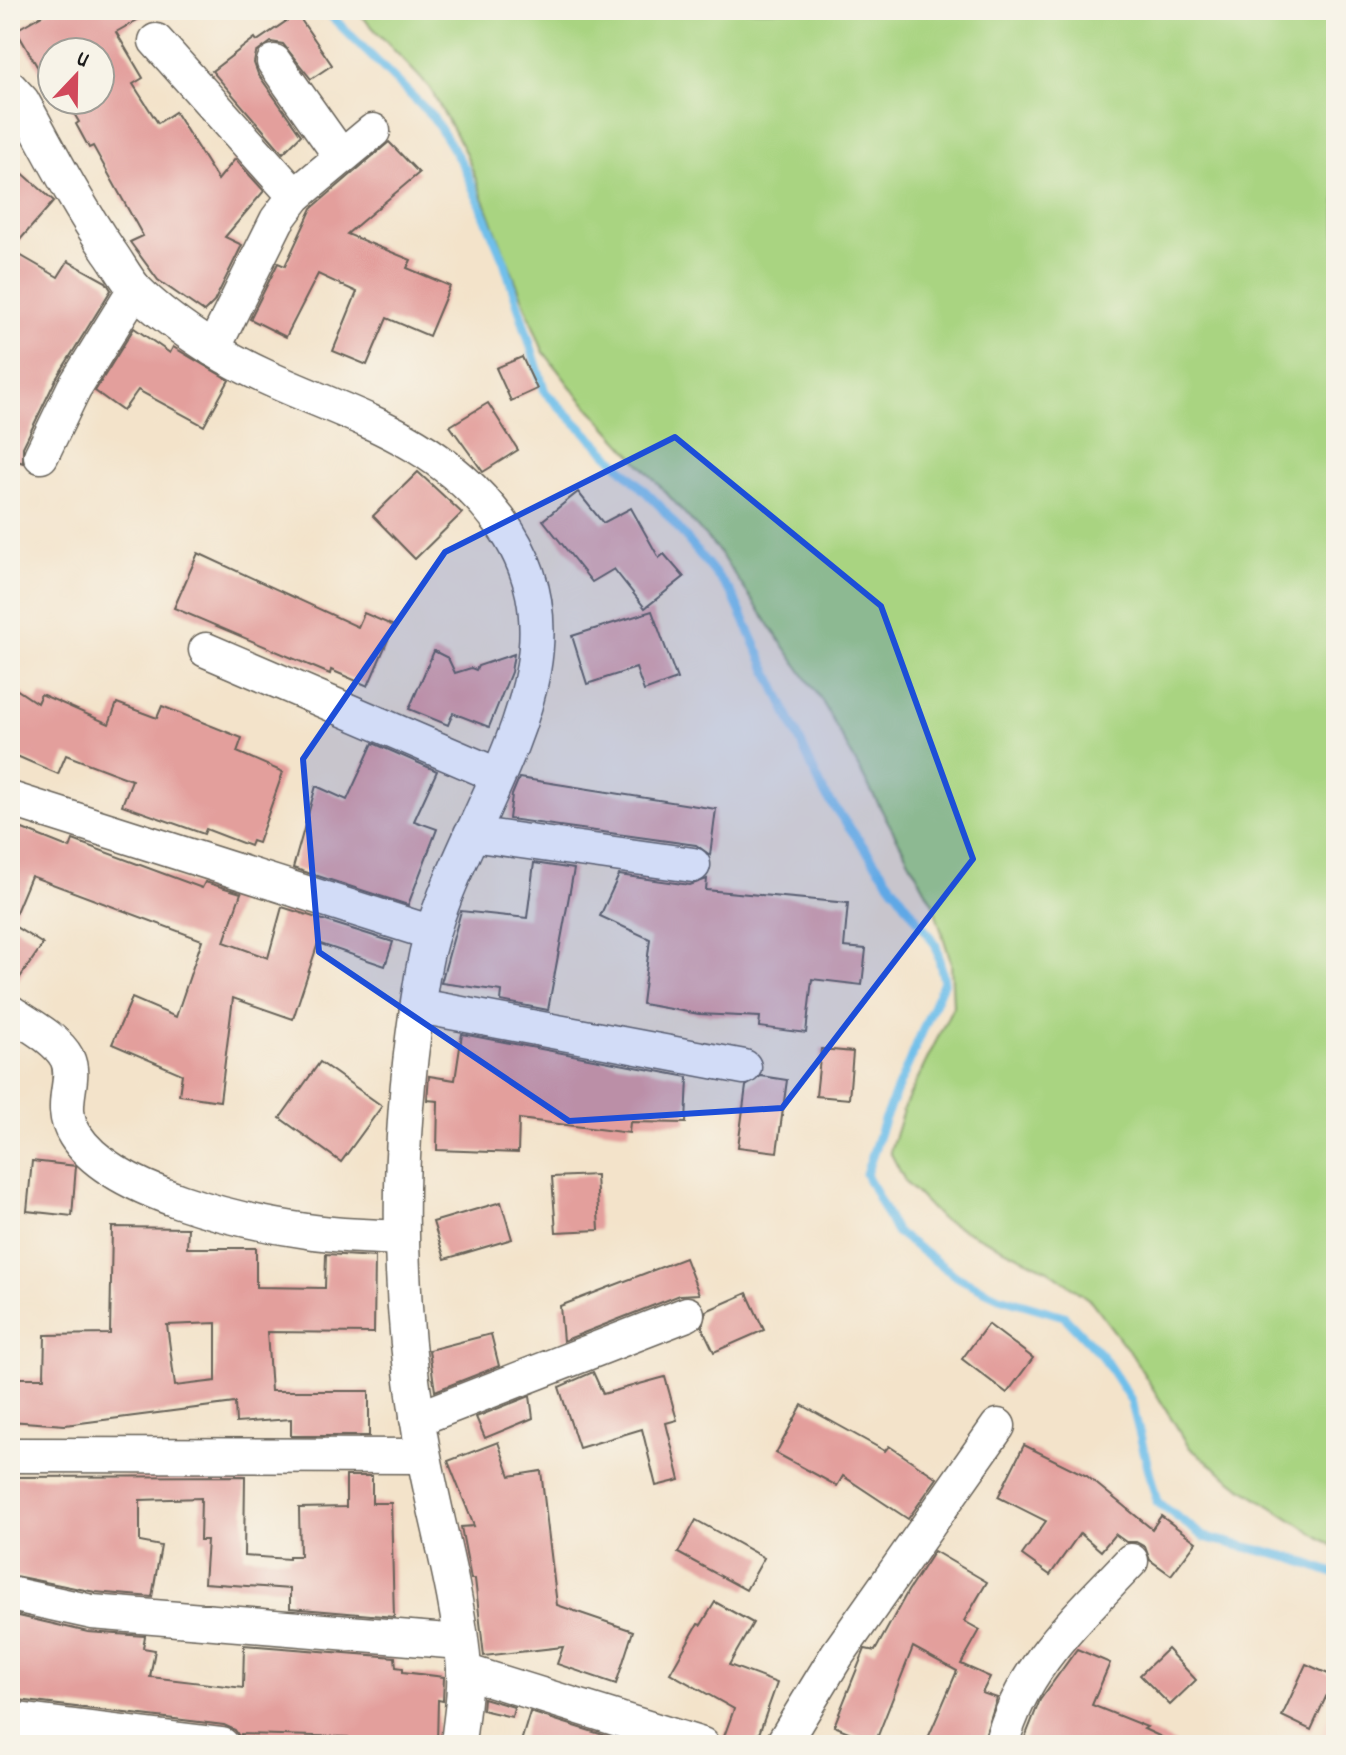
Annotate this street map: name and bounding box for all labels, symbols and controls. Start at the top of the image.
north arrow [36,36,116,116]
text: U [71,44,93,77]

